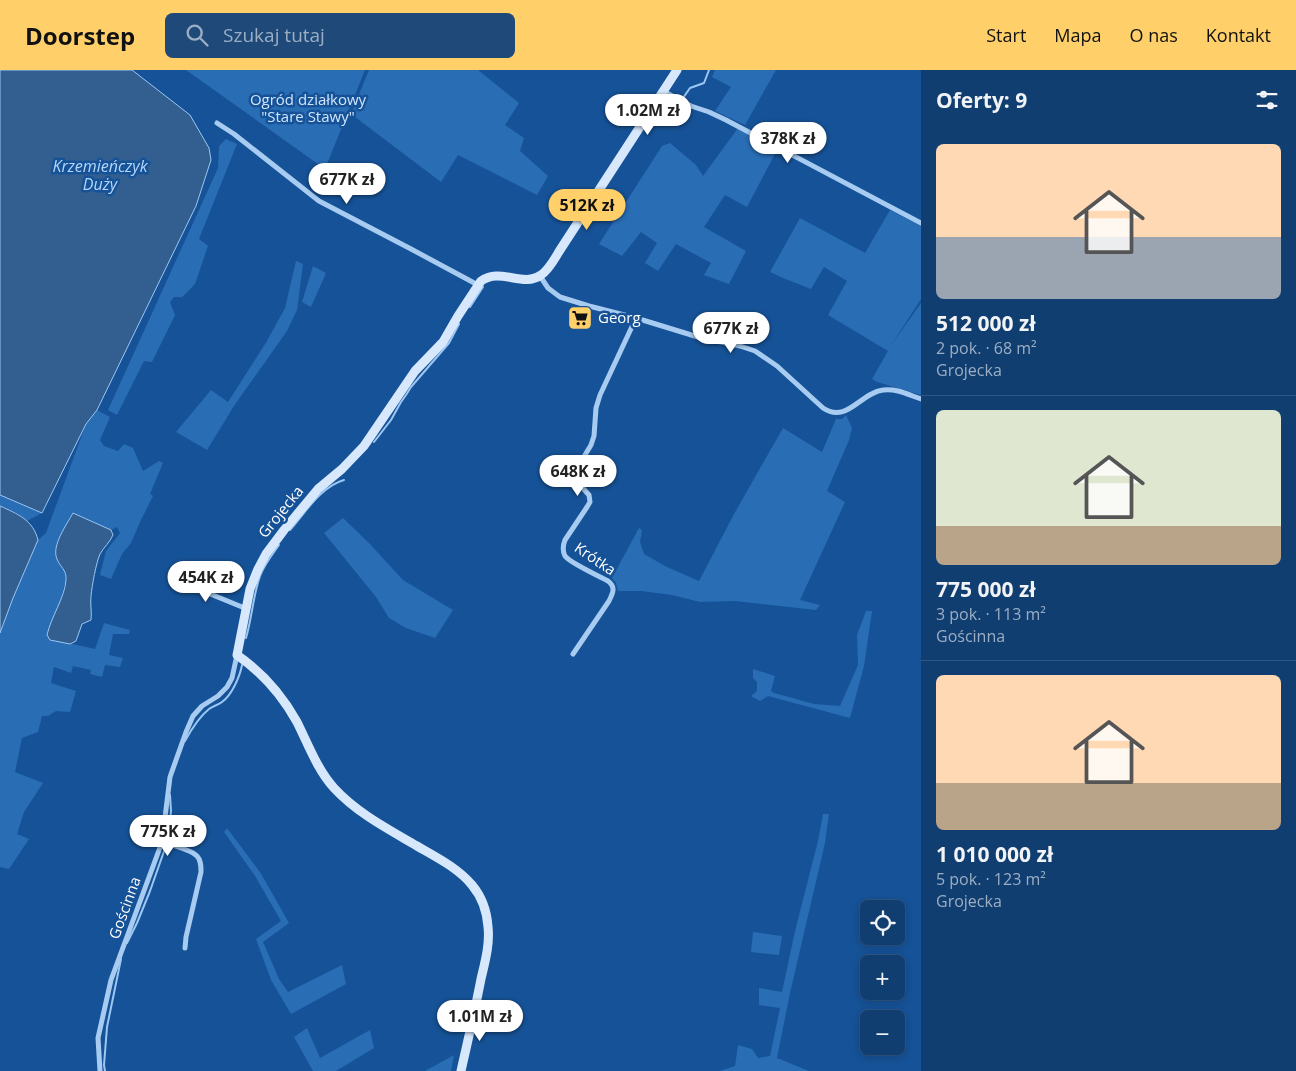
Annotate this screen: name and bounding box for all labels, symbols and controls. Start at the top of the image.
search box [165,13,515,58]
text: Doorstep [25,19,135,52]
icon: search [183,21,211,49]
text: Szukaj tutaj [223,22,325,48]
text: Start [986,23,1026,47]
text: Mapa [1054,23,1102,47]
text: O nas [1130,23,1178,47]
text: Kontakt [1206,23,1271,47]
text: Oferty: 9 [936,86,1027,114]
icon: filters [1253,86,1281,114]
park label: Ogród działkowy "Stare Stawy" [250,89,367,126]
pin: 1.02M zł [596,93,700,136]
text: 1.02M zł [616,99,680,121]
pin: 378K zł [742,122,834,164]
text: 378K zł [761,127,815,149]
water label: Krzemieńczyk Duży [52,155,149,195]
pin: 677K zł [301,162,393,205]
text: 677K zł [320,168,374,190]
icon: home [1064,177,1154,267]
pin: 512K zł [541,189,633,231]
text: 512K zł [560,194,614,216]
supermarket icon: Georg [567,305,593,331]
place label: Georg [598,307,641,327]
text: 512 000 zł [936,309,1036,337]
pin: 677K zł [685,312,777,354]
text: 677K zł [704,317,758,339]
text: 2 pok. · 68 m² [936,337,1037,359]
text: Grojecka [936,359,1002,381]
icon: home [1064,442,1154,532]
pin: 648K zł [532,454,624,497]
text: 648K zł [551,460,605,482]
street label: Grojecka [253,481,307,542]
street label: Krótka [571,537,620,579]
pin: 454K zł [160,560,252,603]
text: 454K zł [179,566,233,588]
text: 775 000 zł [936,575,1036,603]
text: 3 pok. · 113 m² [936,603,1046,625]
text: Gościnna [936,625,1005,647]
icon: home [1064,707,1154,797]
pin: 775K zł [122,814,214,857]
text: 775K zł [141,820,195,842]
text: 1 010 000 zł [936,840,1053,868]
text: 5 pok. · 123 m² [936,868,1046,890]
street label: Gościnna [104,874,145,942]
text: Grojecka [936,890,1002,912]
map controls [860,900,905,1055]
button: locate [860,900,905,945]
button: + [860,955,905,1000]
pin: 1.01M zł [428,1000,532,1042]
text: 1.01M zł [448,1005,512,1027]
button: − [860,1010,905,1055]

